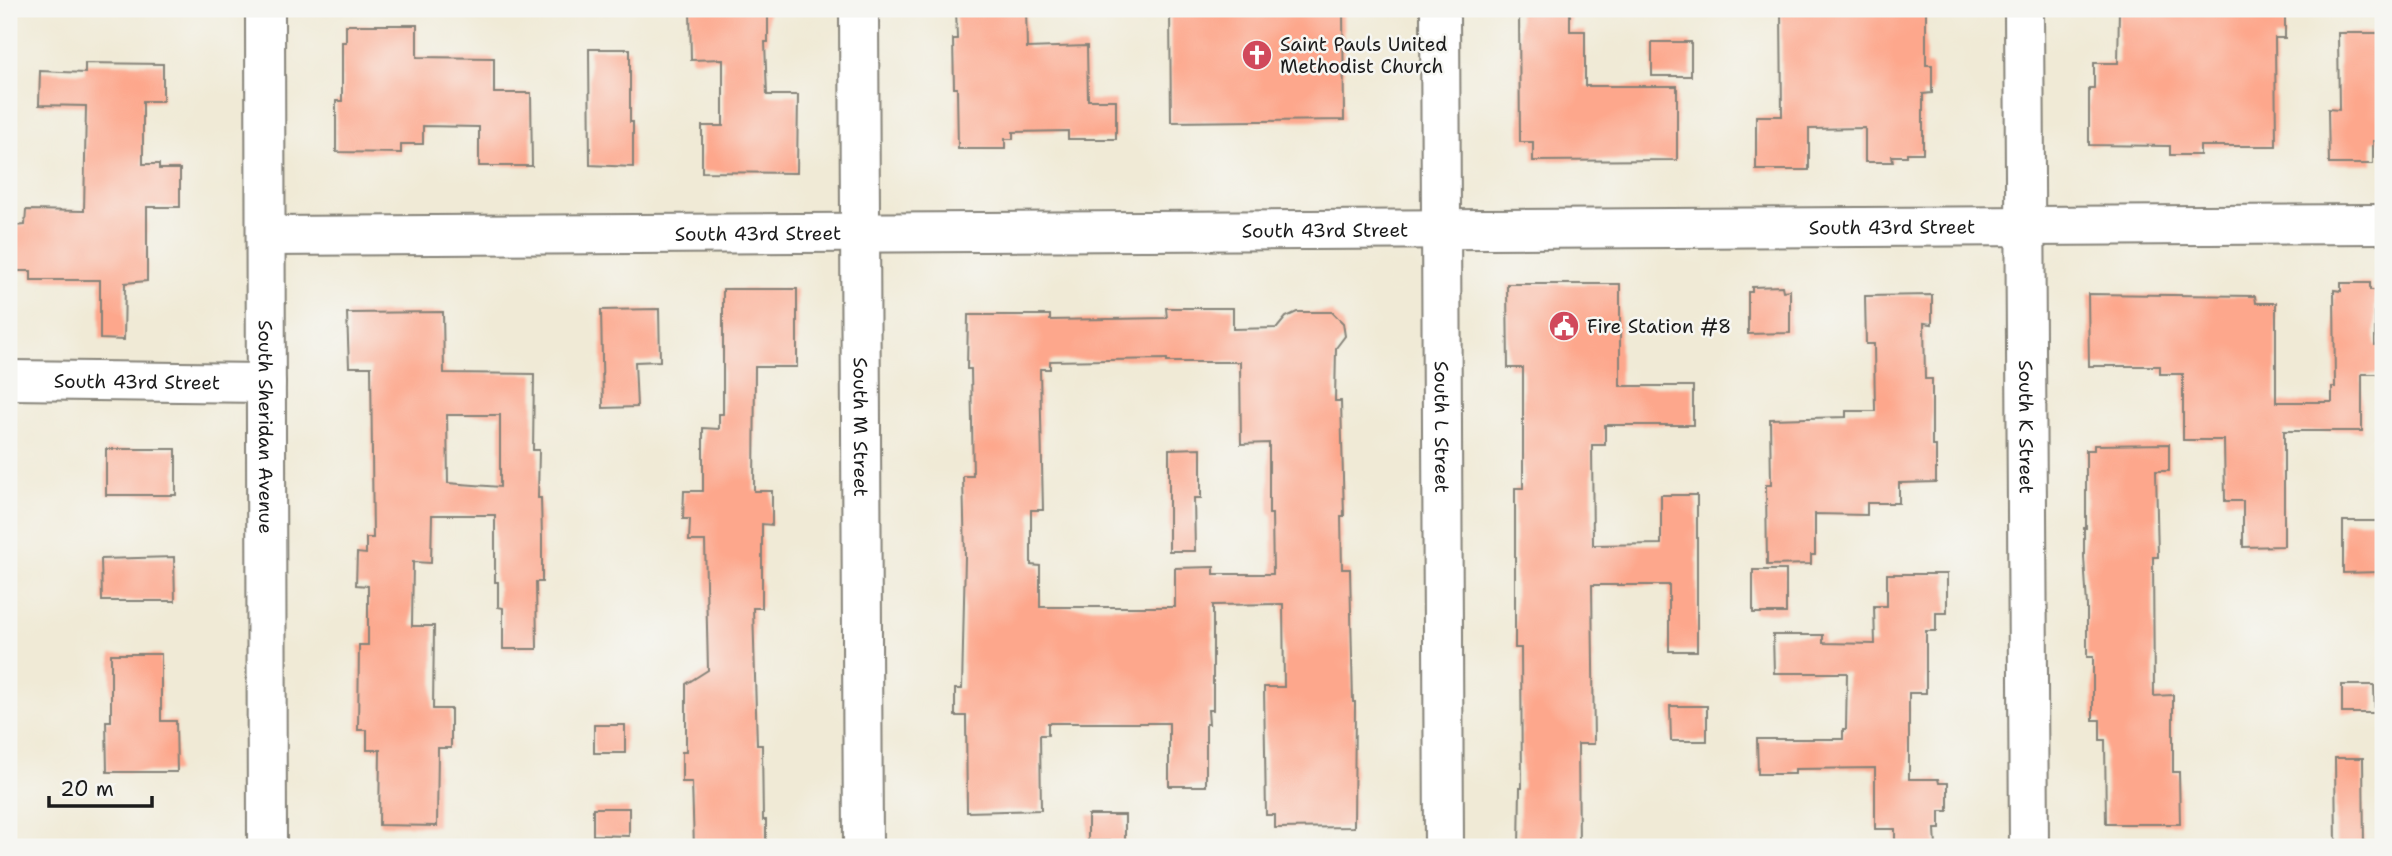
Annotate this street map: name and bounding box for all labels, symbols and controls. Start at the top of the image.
place label: Saint Pauls United Methodist Church [1280,32,1447,79]
church icon: Saint Pauls United Methodist Church [1240,38,1274,72]
street label: South 43rd Street [1809,214,1975,240]
street label: South 43rd Street [1242,218,1408,243]
street label: South 43rd Street [675,221,841,247]
public building icon: Fire Station #8 [1547,309,1581,343]
place label: Fire Station #8 [1587,314,1731,339]
street label: South Sheridan Avenue [253,320,278,534]
street label: South M Street [848,357,873,497]
street label: South K Street [2013,360,2039,494]
street label: South L Street [1429,361,1454,493]
street label: South 43rd Street [54,369,220,395]
scale bar [49,765,152,809]
text: 20 m [60,775,114,803]

